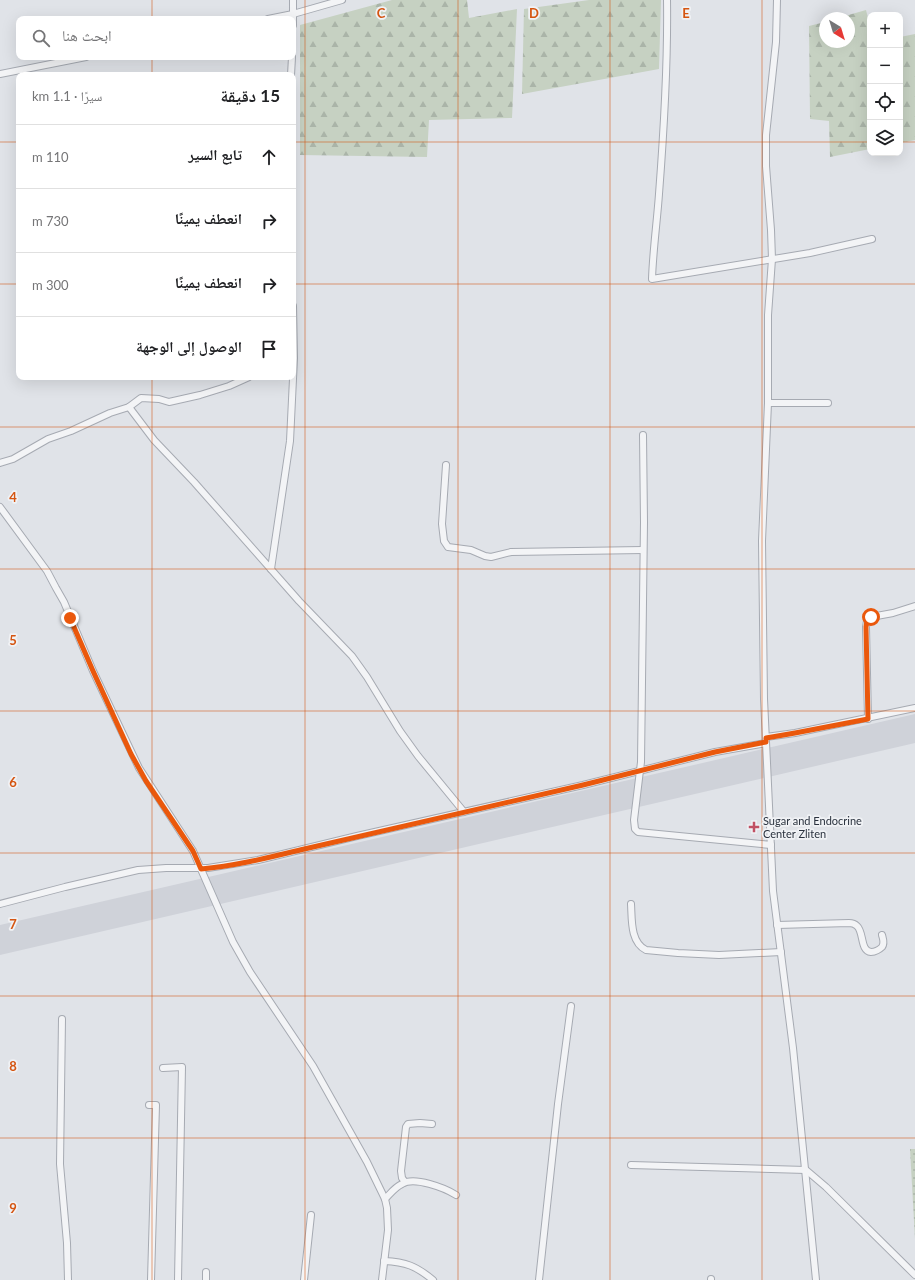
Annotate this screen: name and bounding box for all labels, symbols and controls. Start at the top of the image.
text: C [377,5,386,21]
text: D [529,5,539,21]
text: E [682,5,690,21]
north arrow [819,12,855,48]
map controls [867,12,903,156]
button: + [867,12,903,48]
search box [16,16,296,60]
text: ابحث هنا [62,26,112,44]
icon: search [30,27,52,49]
button: − [867,48,903,84]
button: locate [867,84,903,120]
text: 15 دقيقة [220,85,280,106]
text: سيرًا · 1.1 km [32,88,102,104]
button: layers [867,120,903,156]
text: تابع السير [188,145,242,163]
icon: ahead [258,146,280,168]
text: 110 m [32,149,69,165]
text: انعطف يمينًا [175,209,242,227]
icon: right [258,210,280,232]
text: 730 m [32,213,69,229]
text: انعطف يمينًا [175,273,242,291]
icon: right [258,274,280,296]
text: 300 m [32,277,69,293]
text: الوصول إلى الوجهة [136,337,242,355]
icon: arrive [258,338,280,360]
text: 4 [9,489,17,505]
route start [862,608,880,626]
route end [61,609,79,627]
text: 5 [9,632,17,648]
text: 6 [9,774,17,790]
place label: Sugar and Endocrine Center Zliten [763,814,862,840]
marker: Sugar and Endocrine Center Zliten [748,821,760,833]
text: 7 [9,916,17,932]
text: 8 [9,1058,17,1074]
text: 9 [9,1200,17,1216]

